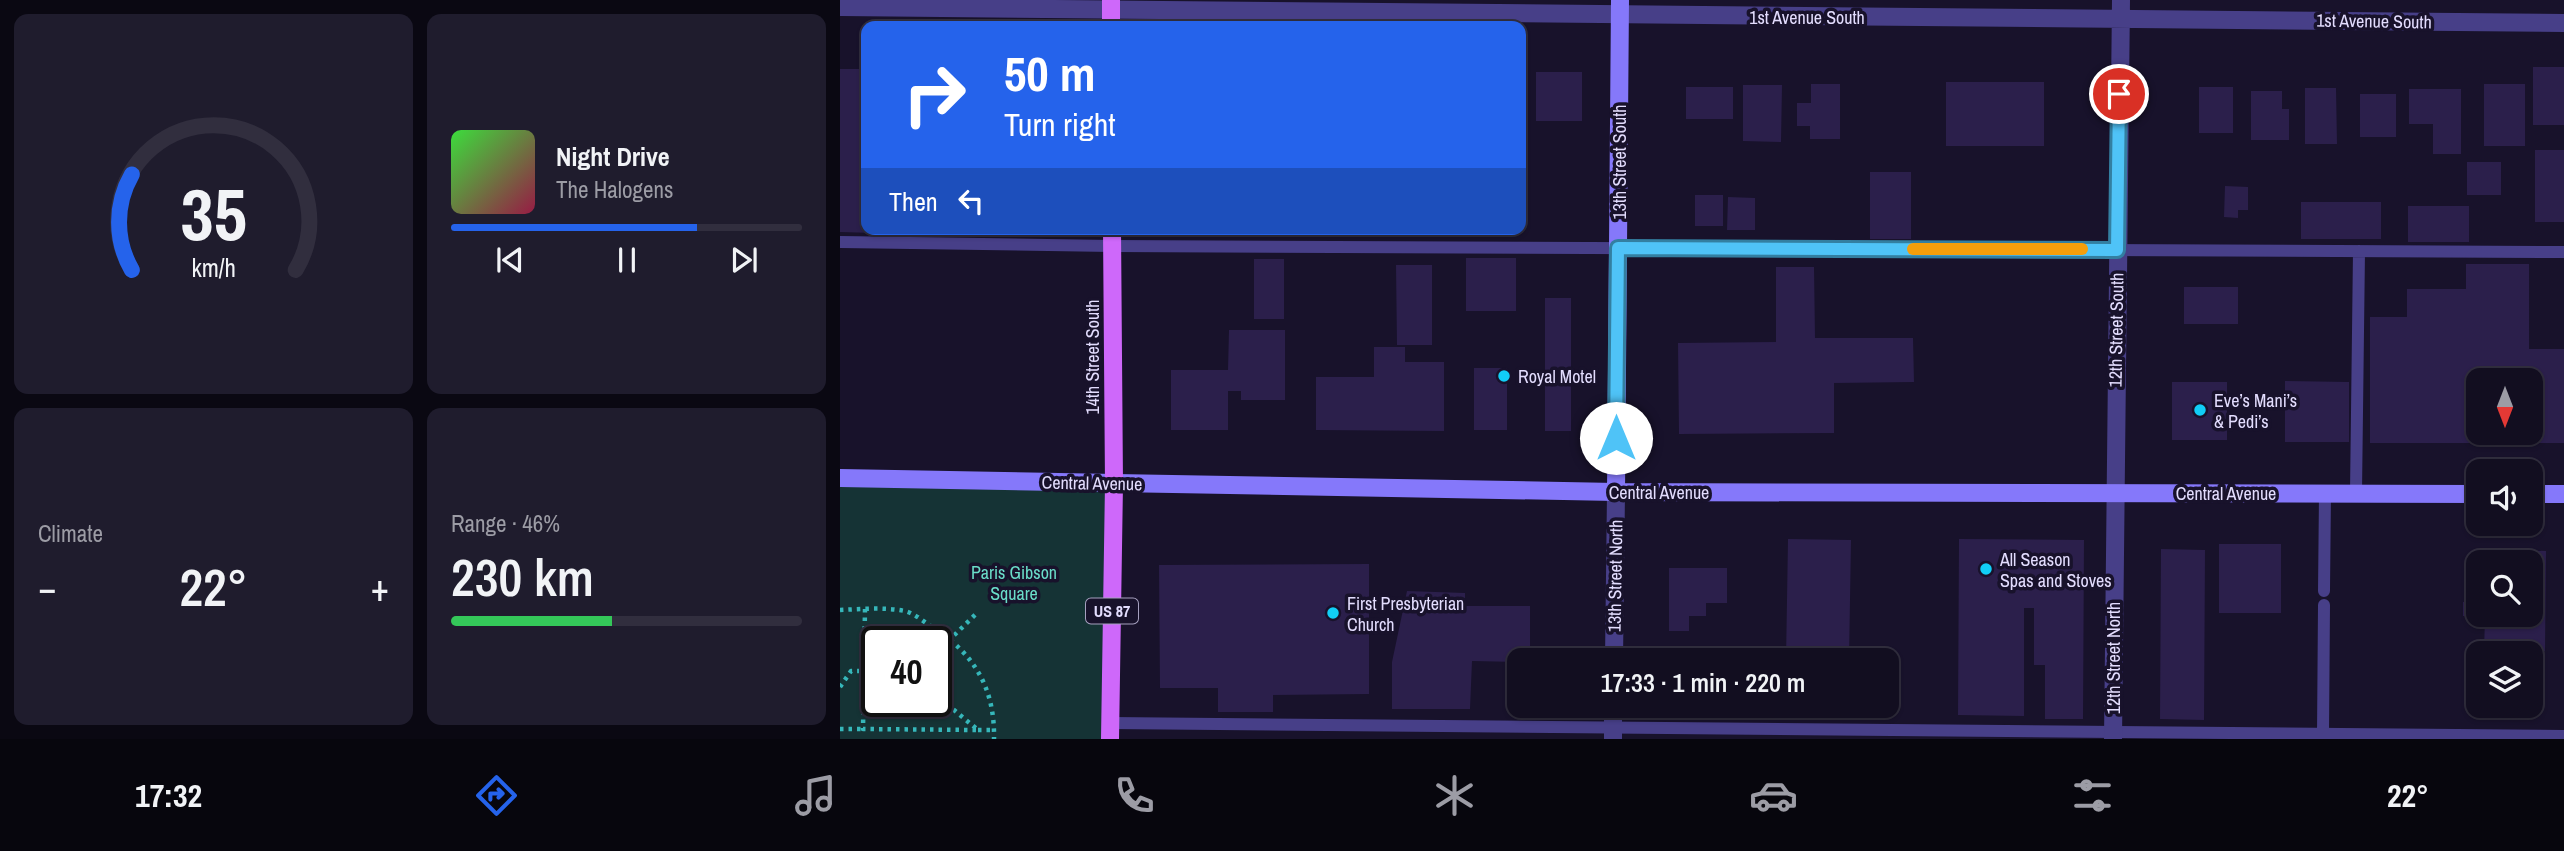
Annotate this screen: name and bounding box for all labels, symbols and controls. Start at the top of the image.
street label: 1st Avenue South [1749,5,1865,30]
street label: 1st Avenue South [2316,7,2432,35]
text: 50 m [1004,40,1096,106]
icon: right [889,49,980,140]
pin [2089,64,2149,124]
icon: arrive [2100,75,2138,113]
text: Turn right [1004,103,1116,146]
street label: 13th Street South [1607,105,1632,219]
text: Night Drive [556,139,670,174]
text: 35 [180,166,247,264]
text: The Halogens [556,174,673,205]
icon: left [952,182,990,220]
text: Then [889,184,938,219]
icon: previous [491,241,529,279]
icon: pause [608,241,646,279]
icon: next [725,241,763,279]
text: km/h [191,251,236,285]
street label: 12th Street South [2102,272,2130,388]
street label: 14th Street South [1080,300,1105,414]
place label: Royal Motel [1518,364,1596,389]
marker: Royal Motel [1496,368,1512,384]
north arrow [2466,368,2543,444]
map controls [2466,368,2543,718]
place label: Eve’s Mani’s & Pedi’s [2214,388,2297,434]
position arrow [1579,401,1653,475]
marker: Eve’s Mani’s & Pedi’s [2192,402,2208,418]
button: sound [2466,459,2543,536]
street label: Central Avenue [1041,470,1143,496]
street label: Central Avenue [1609,480,1709,505]
street label: Central Avenue [2176,481,2276,506]
text: Range · 46% [451,508,560,539]
text: Climate [38,518,103,549]
street label: 13th Street North [1602,520,1628,632]
text: 230 km [451,542,594,612]
place label: All Season Spas and Stoves [1999,547,2112,593]
button: search [2466,550,2543,627]
text: 22° [179,552,248,622]
park label: Paris Gibson Square [971,560,1057,606]
marker: All Season Spas and Stoves [1978,561,1994,577]
text: − [38,562,56,613]
text: + [371,562,389,613]
place label: First Presbyterian Church [1347,591,1464,637]
road number: US 87 [1086,598,1138,624]
street label: 12th Street North [2101,602,2126,714]
marker: First Presbyterian Church [1325,605,1341,621]
speed limit sign: 40 [861,626,952,717]
button: layers [2466,641,2543,718]
text: 17:33 · 1 min · 220 m [1601,665,1805,700]
icon: directions [472,771,521,820]
icon: music [791,771,840,820]
icon: phone [1110,771,1159,820]
icon: climate [1430,771,1479,820]
icon: car [1749,771,1798,820]
icon: filters [2068,771,2117,820]
text: 17:32 [135,774,202,817]
text: 22° [2387,774,2429,817]

